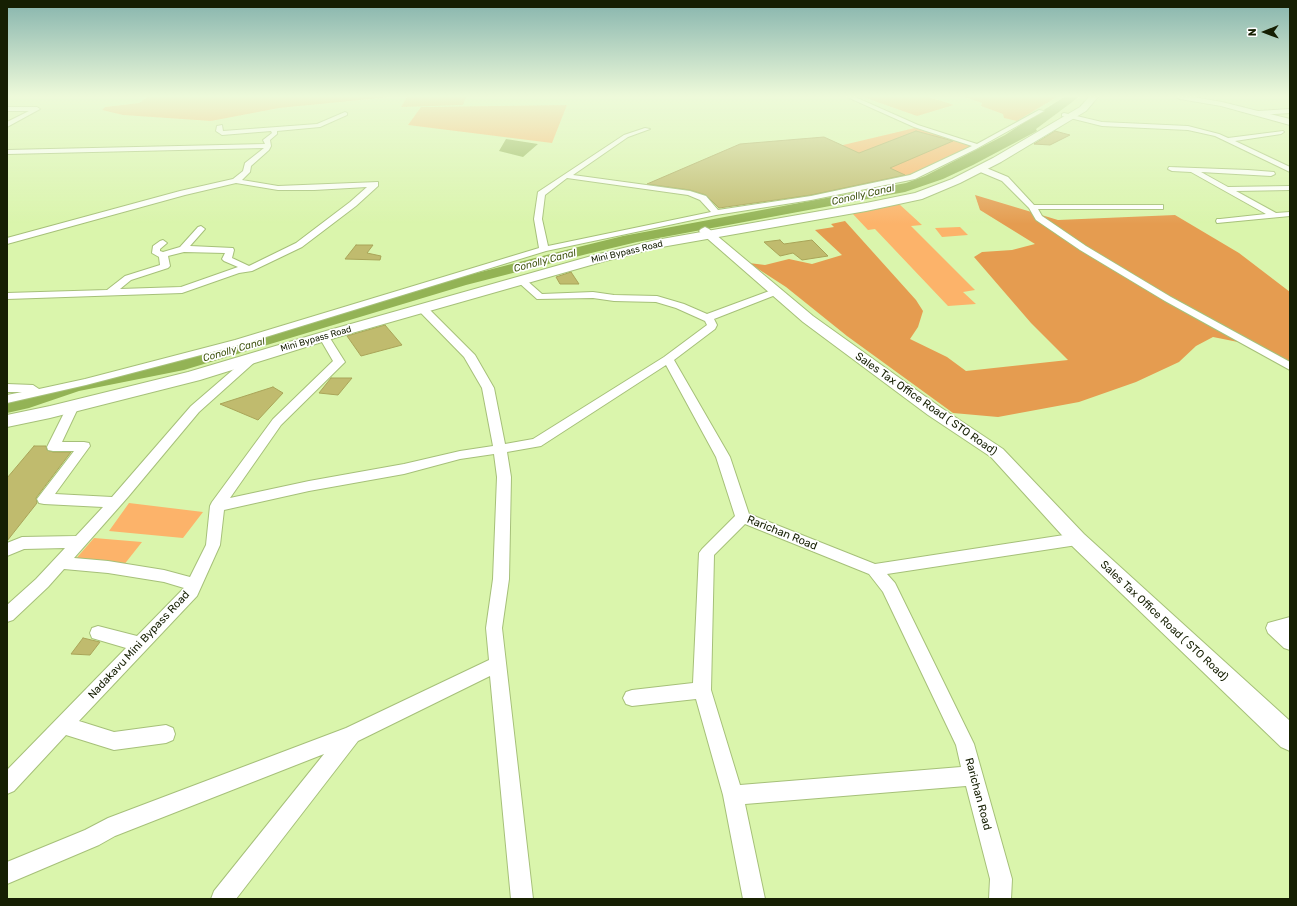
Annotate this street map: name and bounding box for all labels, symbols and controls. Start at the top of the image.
north arrow [1245,12,1285,52]
text: N [1246,28,1259,36]
water label: Conolly Canal [830,182,896,208]
street label: Mini Bypass Road [590,239,664,265]
water label: Conolly Canal [513,247,577,275]
street label: Mini Bypass Road [279,324,353,354]
water label: Conolly Canal [202,335,266,365]
street label: Sales Tax Office Road ( STO Road) [853,350,999,458]
street label: Rarichan Road [745,513,819,553]
street label: Sales Tax Office Road ( STO Road) [1097,558,1231,684]
street label: Nadakavu Mini Bypass Road [86,588,192,702]
street label: Rarichan Road [962,756,994,832]

